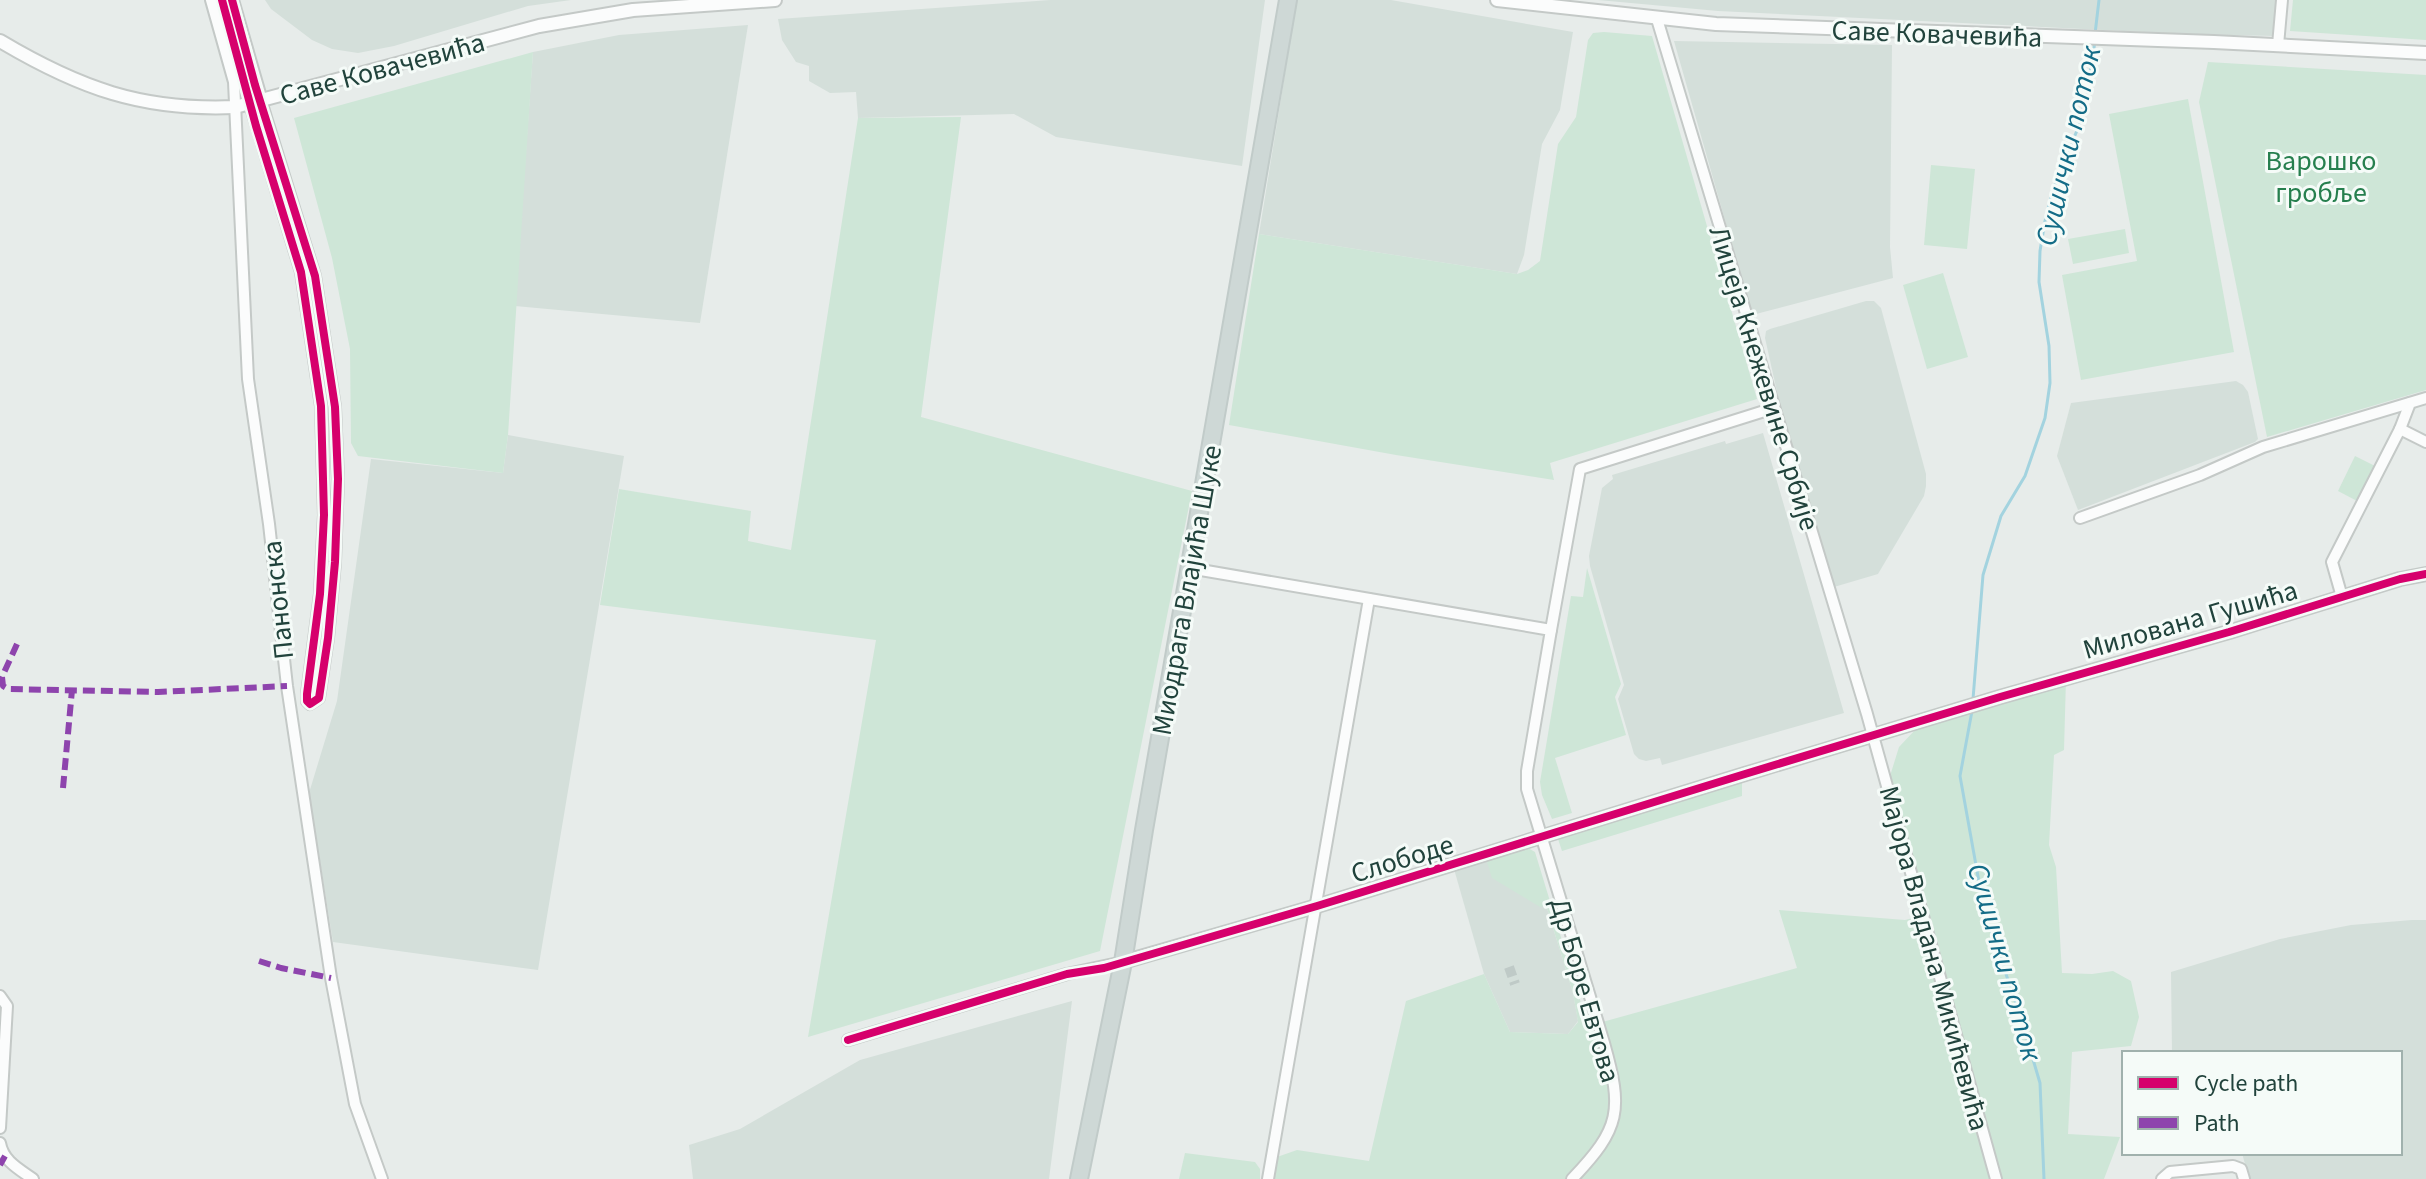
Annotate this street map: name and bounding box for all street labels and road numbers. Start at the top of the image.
street label: Саве Ковачевића [1831,10,2043,58]
street label: Саве Ковачевића [275,22,489,116]
street label: Лицеја Кнежевине Србије [1699,221,1829,536]
street label: Миодрага Влајића Шуке [1142,442,1232,738]
street label: Панонска [252,538,304,661]
street label: Милована Гушића [2078,570,2302,670]
street label: Мајора Владана Микићевића [1869,781,1999,1135]
street label: Слободе [1346,824,1458,893]
street label: Др Боре Евтова [1540,893,1630,1087]

